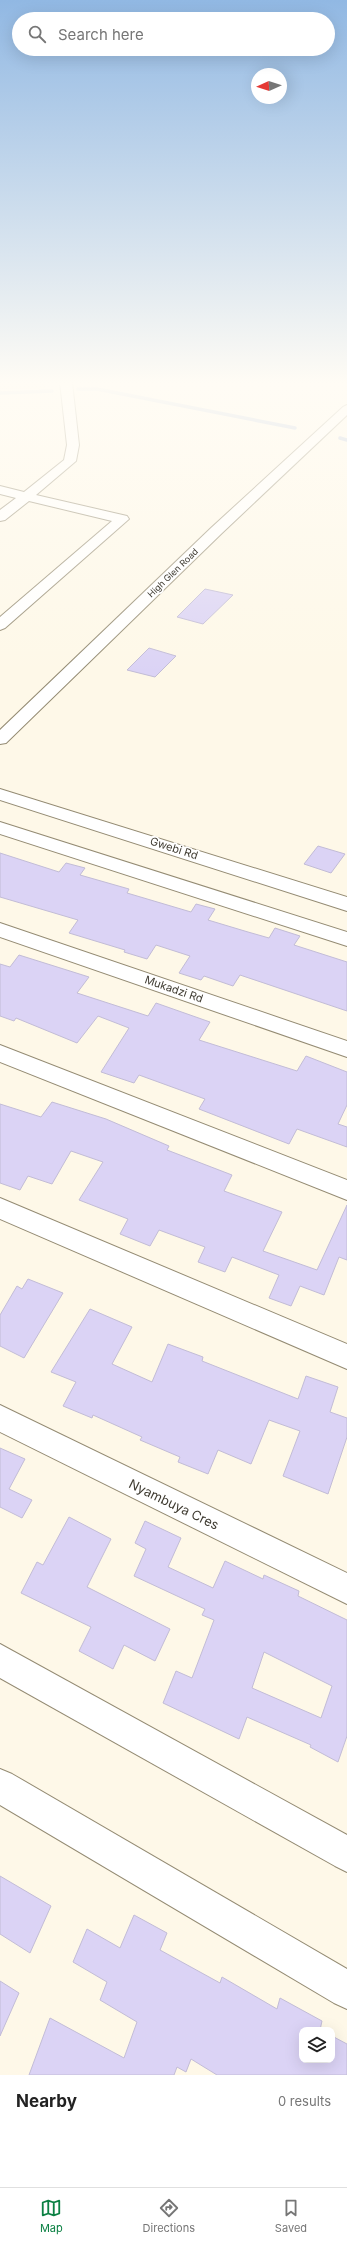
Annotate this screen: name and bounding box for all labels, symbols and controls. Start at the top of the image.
search box [12,12,335,56]
icon: search [26,23,48,45]
text: Search here [58,25,144,44]
north arrow [251,68,287,104]
street label: High Glen Road [145,546,200,600]
street label: Gwebi Rd [148,834,200,862]
street label: Mukadzi Rd [143,972,205,1006]
street label: Nyambuya Cres [126,1475,222,1533]
map controls [299,2027,335,2063]
button: layers [299,2027,335,2063]
text: Nearby [16,2091,77,2111]
text: 0 results [278,2093,331,2109]
tab: Map [40,2197,63,2235]
tab: Directions [143,2197,195,2235]
tab: Saved [275,2197,307,2235]

